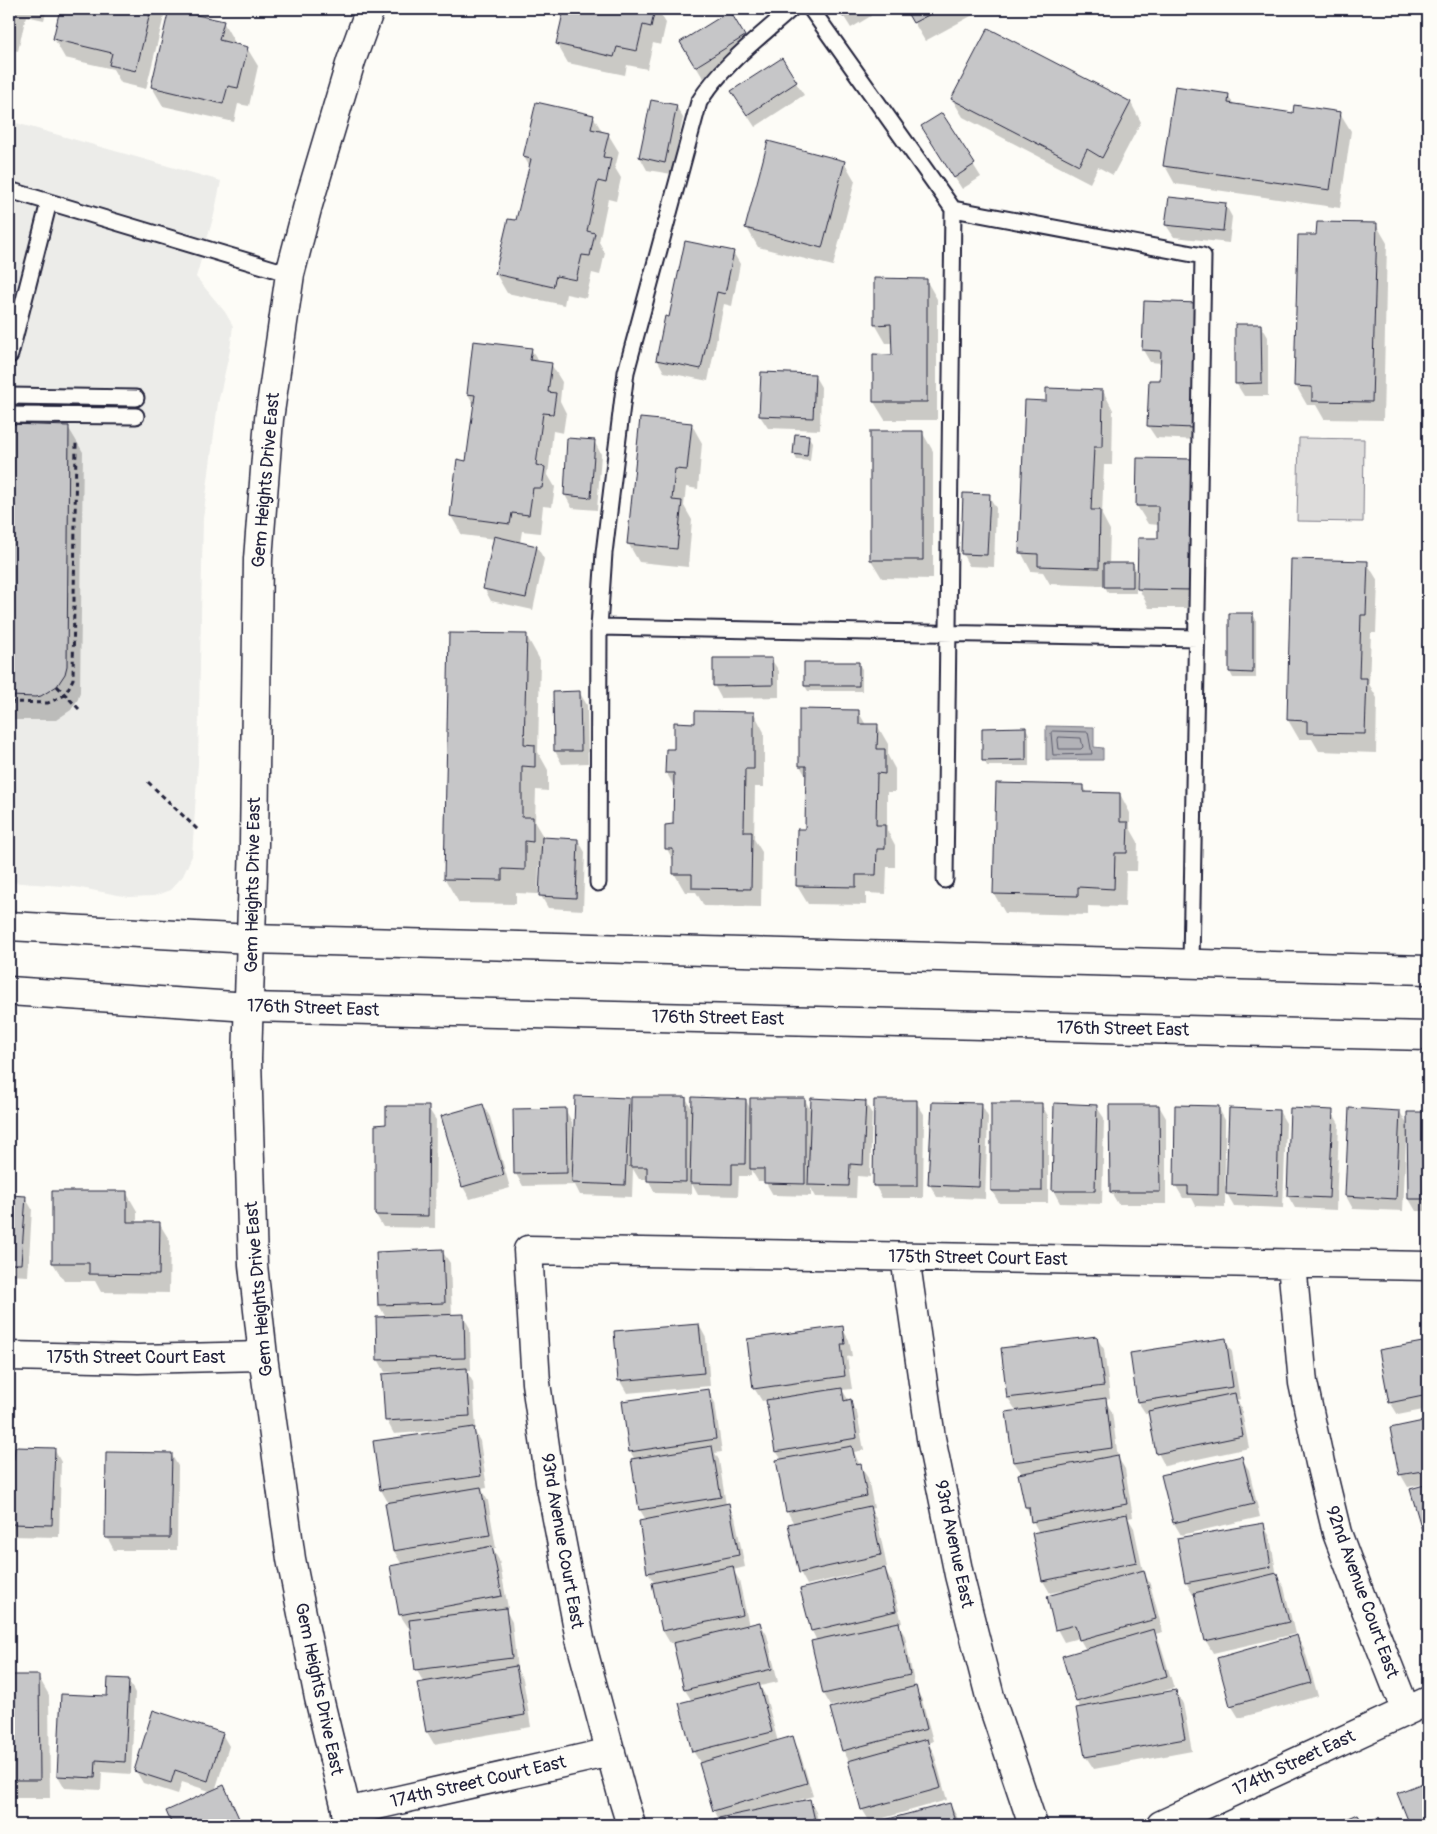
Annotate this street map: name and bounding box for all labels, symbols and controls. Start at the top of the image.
street label: Gem Heights Drive East [247,391,285,568]
street label: Gem Heights Drive East [240,796,266,973]
street label: 176th Street East [246,994,380,1022]
street label: 176th Street East [652,1005,785,1031]
street label: 176th Street East [1057,1016,1190,1042]
street label: Gem Heights Drive East [240,1200,278,1377]
street label: 175th Street Court East [888,1245,1068,1271]
street label: 175th Street Court East [46,1346,226,1369]
street label: 93rd Avenue Court East [535,1451,589,1631]
street label: 93rd Avenue East [929,1478,979,1611]
street label: 92nd Avenue Court East [1320,1503,1404,1682]
street label: Gem Heights Drive East [290,1601,349,1778]
street label: 174th Street East [1229,1724,1360,1801]
street label: 174th Street Court East [388,1750,569,1813]

